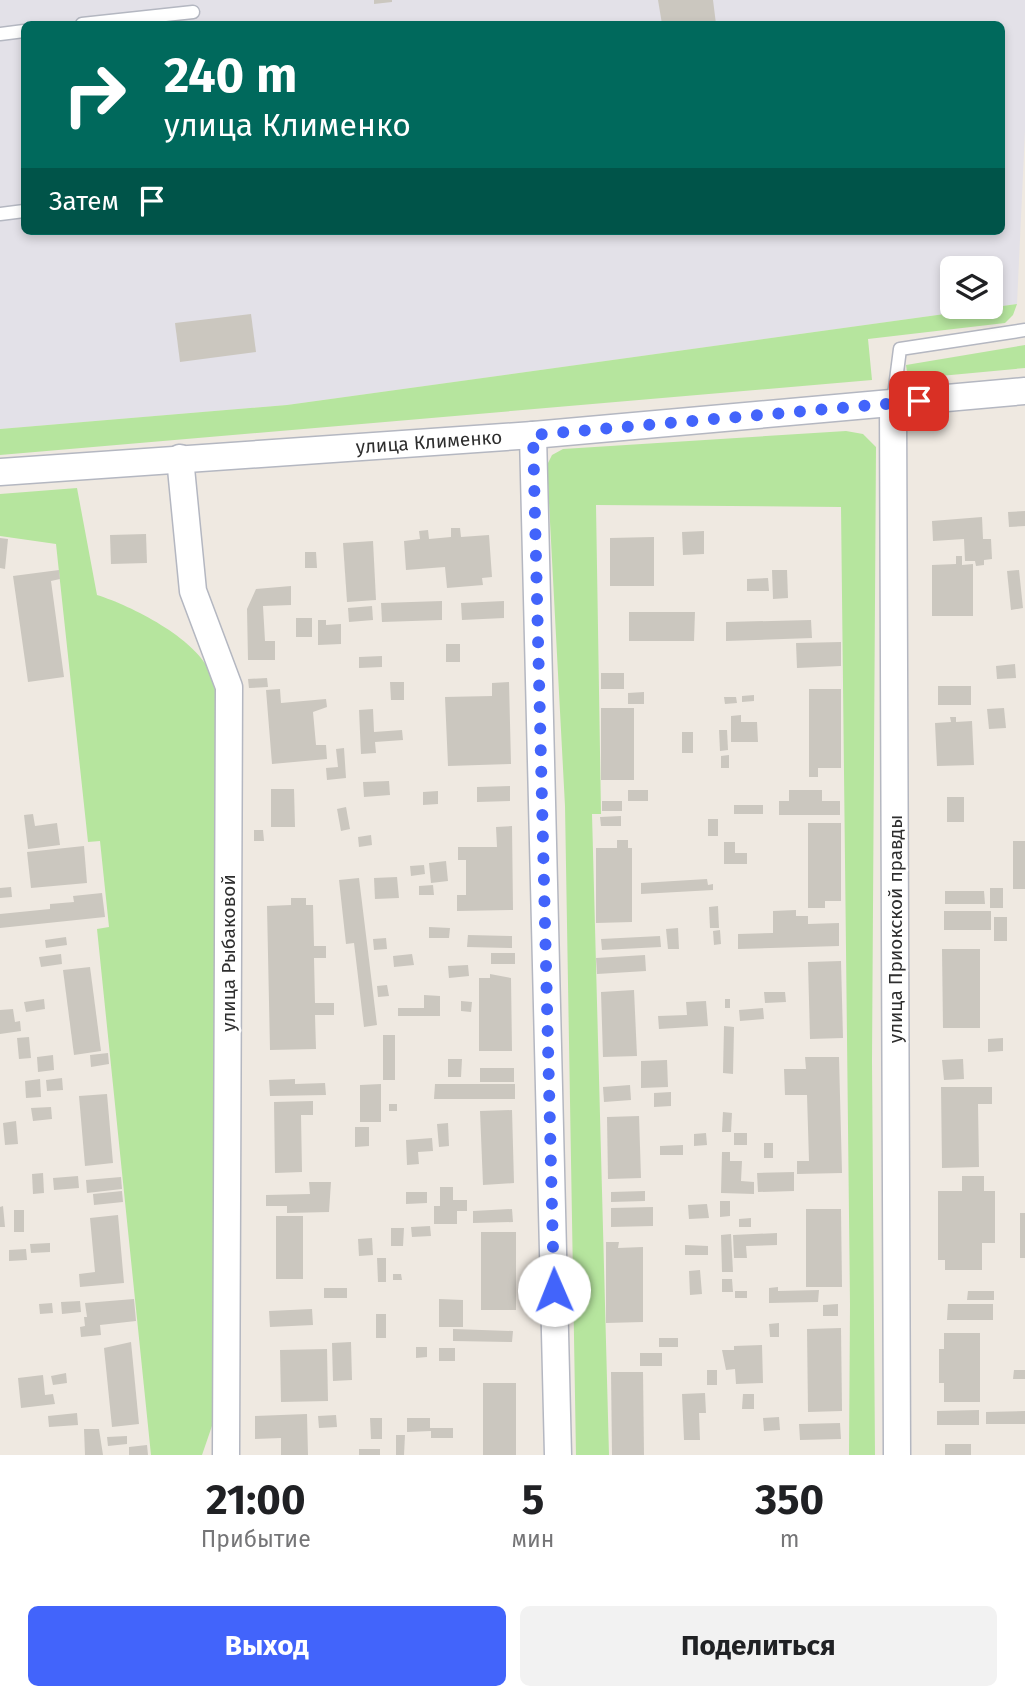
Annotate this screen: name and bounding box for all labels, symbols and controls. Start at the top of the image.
text: 240 m [164,46,297,105]
icon: right [49,49,140,140]
text: улица Клименко [164,106,411,144]
icon: arrive [133,182,171,220]
text: Затем [49,186,119,217]
map controls [940,256,1003,319]
button: layers [940,256,1003,319]
pin [889,371,949,431]
icon: arrive [900,382,938,420]
street label: улица Клименко [355,425,503,459]
street label: улица Приокской правды [884,815,907,1043]
street label: улица Рыбаковой [217,874,240,1032]
position arrow [517,1253,591,1327]
text: 21:00 [206,1475,306,1525]
text: 5 [522,1475,544,1525]
text: 350 [755,1475,824,1525]
text: Прибытие [201,1525,311,1553]
text: мин [512,1525,554,1553]
text: m [780,1525,800,1553]
button: Выход [28,1606,506,1686]
button: Поделиться [520,1606,997,1686]

